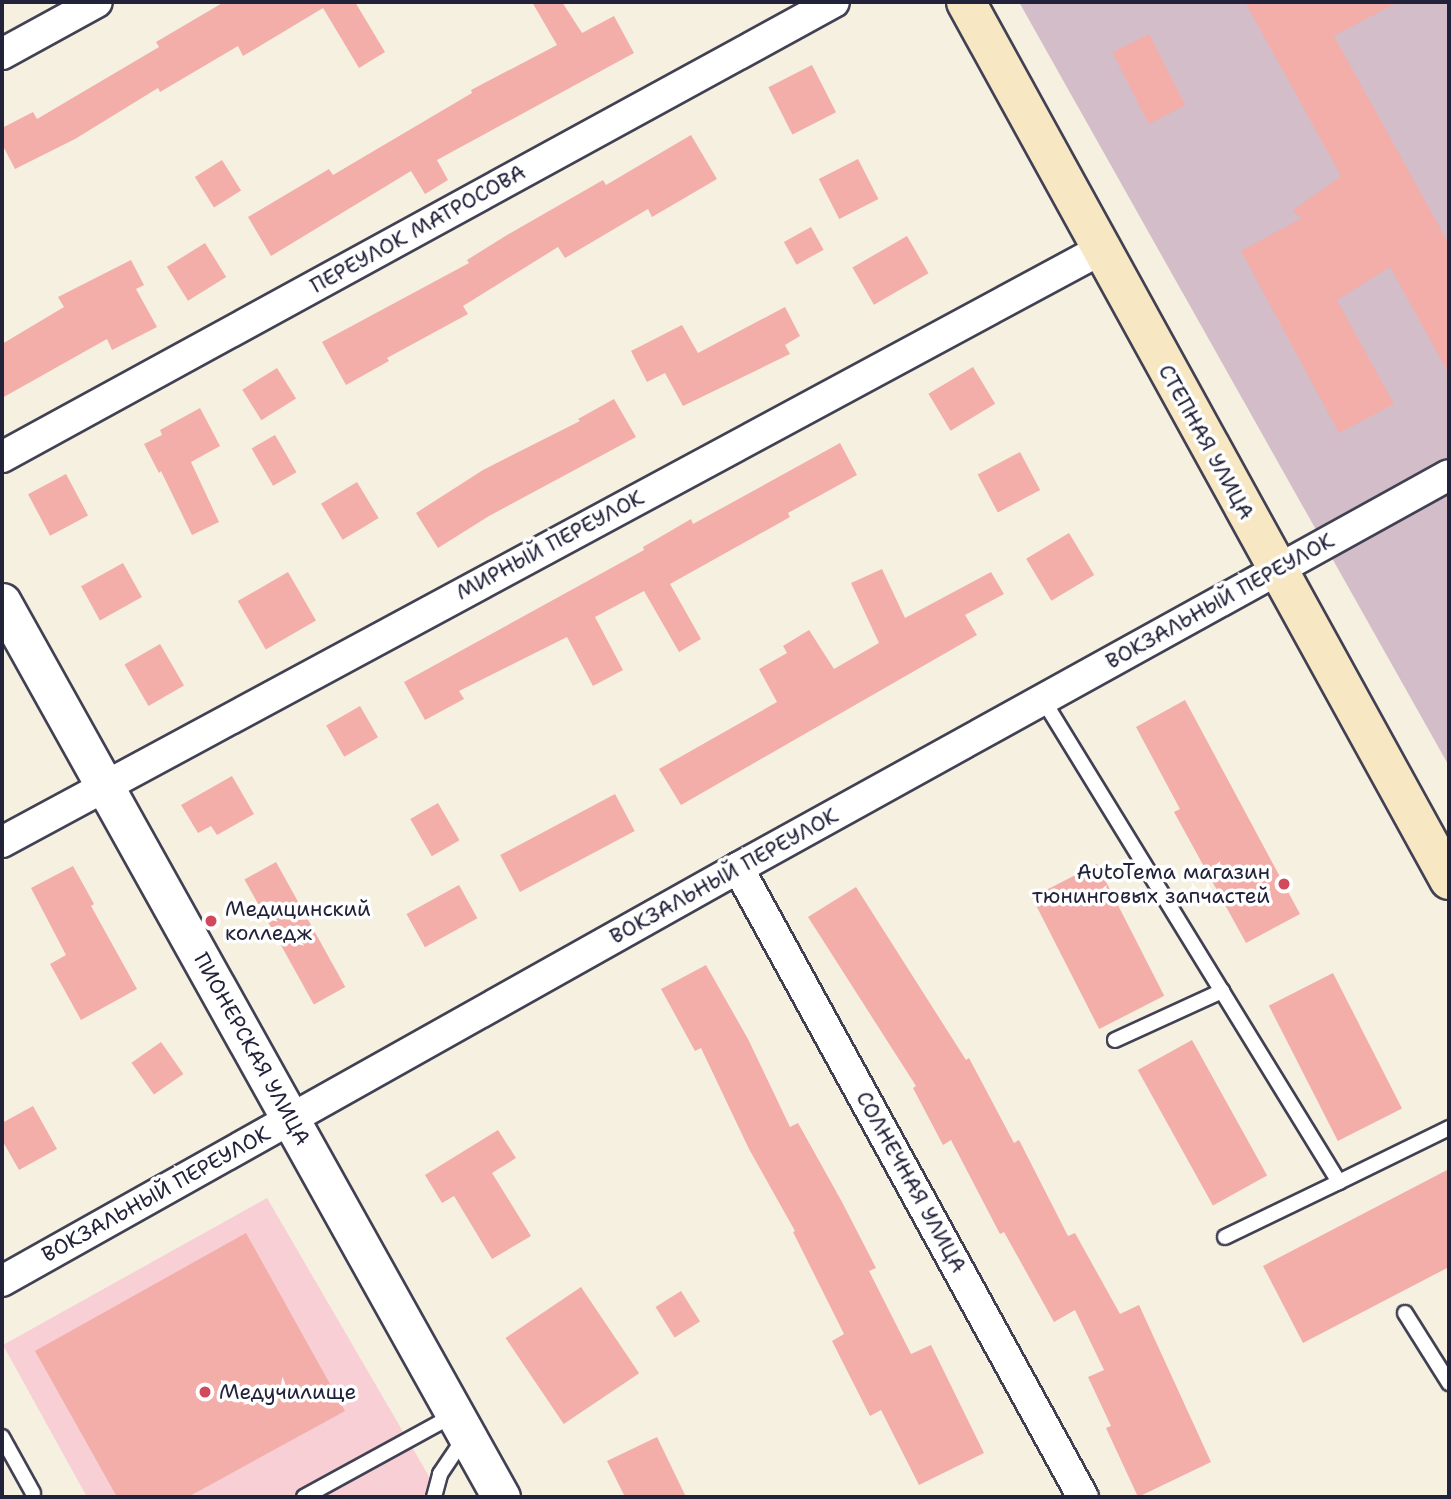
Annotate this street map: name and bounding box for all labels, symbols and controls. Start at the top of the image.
street label: ПЕРЕУЛОК МАТРОСОВА [306,159,530,299]
street label: СТЕПНАЯ УЛИЦА [1153,360,1259,524]
street label: МИРНЫЙ ПЕРЕУЛОК [452,485,648,605]
street label: ВОКЗАЛЬНЫЙ ПЕРЕУЛОК [1101,528,1339,674]
street label: ВОКЗАЛЬНЫЙ ПЕРЕУЛОК [605,803,843,949]
place label: AutoTema магазин тюнинговых запчастей [1032,859,1270,909]
marker: AutoTema магазин тюнинговых запчастей [1276,876,1292,892]
place label: Медицинский колледж [225,896,371,946]
marker: Медицинский колледж [203,913,219,929]
street label: ПИОНЕРСКАЯ УЛИЦА [189,948,315,1150]
street label: СОЛНЕЧНАЯ УЛИЦА [851,1087,971,1277]
street label: ВОКЗАЛЬНЫЙ ПЕРЕУЛОК [37,1121,275,1267]
place label: Медучилище [219,1379,356,1405]
marker: Медучилище [197,1384,213,1400]

